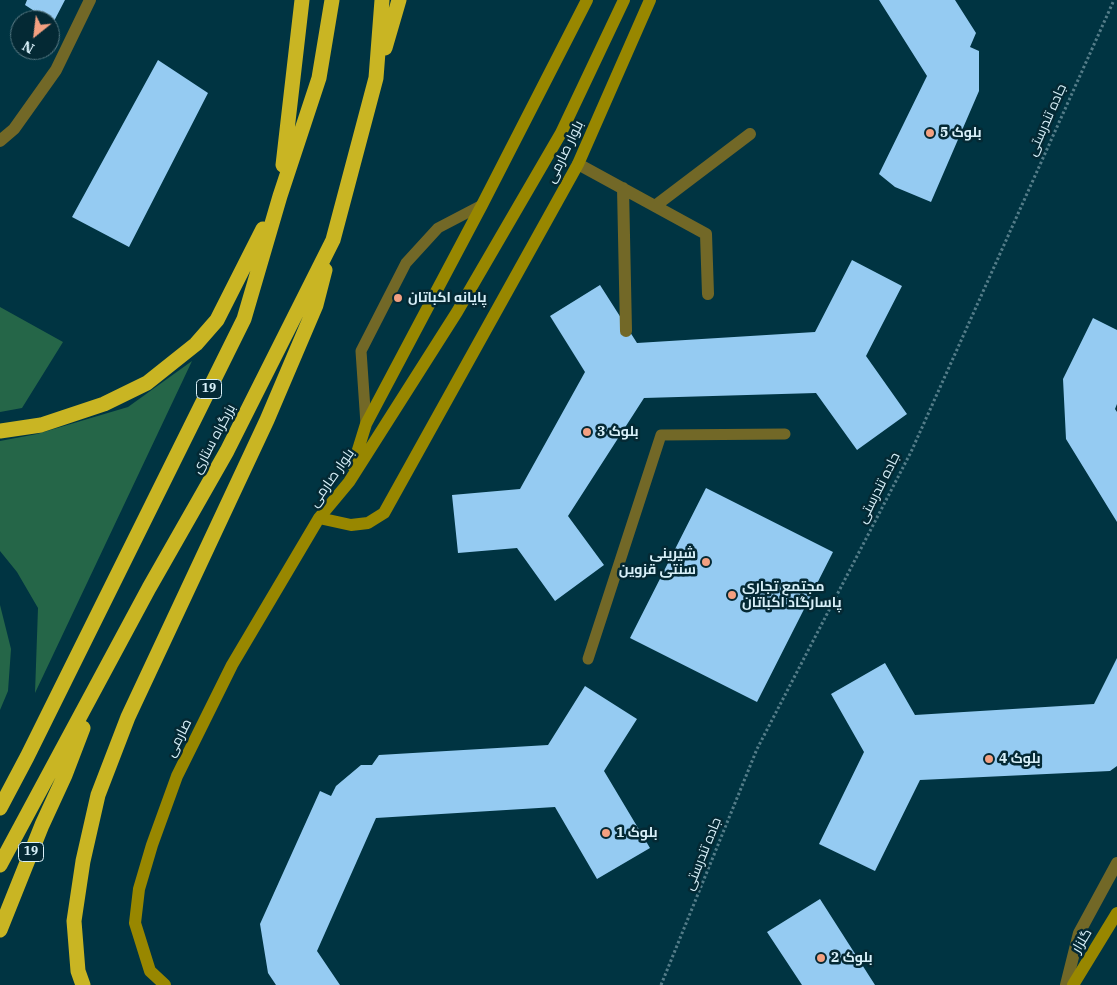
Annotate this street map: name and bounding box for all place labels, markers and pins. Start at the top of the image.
place label: بلوک 5 [940,125,982,141]
marker: بلوک 5 [924,127,936,139]
place label: پایانه اکباتان [408,290,487,306]
marker: پایانه اکباتان [392,292,404,304]
place label: بلوک 3 [597,424,639,440]
marker: بلوک 3 [581,426,593,438]
place label: شیرینی سنتی قزوین [619,546,696,578]
marker: شیرینی سنتی قزوین [700,556,712,568]
place label: مجتمع تجاری پاسارگاد اکباتان [742,579,842,612]
marker: مجتمع تجاری پاسارگاد اکباتان [726,589,738,601]
place label: بلوک 4 [999,751,1041,767]
marker: بلوک 4 [983,753,995,765]
place label: بلوک 1 [616,825,658,841]
marker: بلوک 1 [600,827,612,839]
place label: بلوک 2 [831,950,873,966]
marker: بلوک 2 [815,952,827,964]

